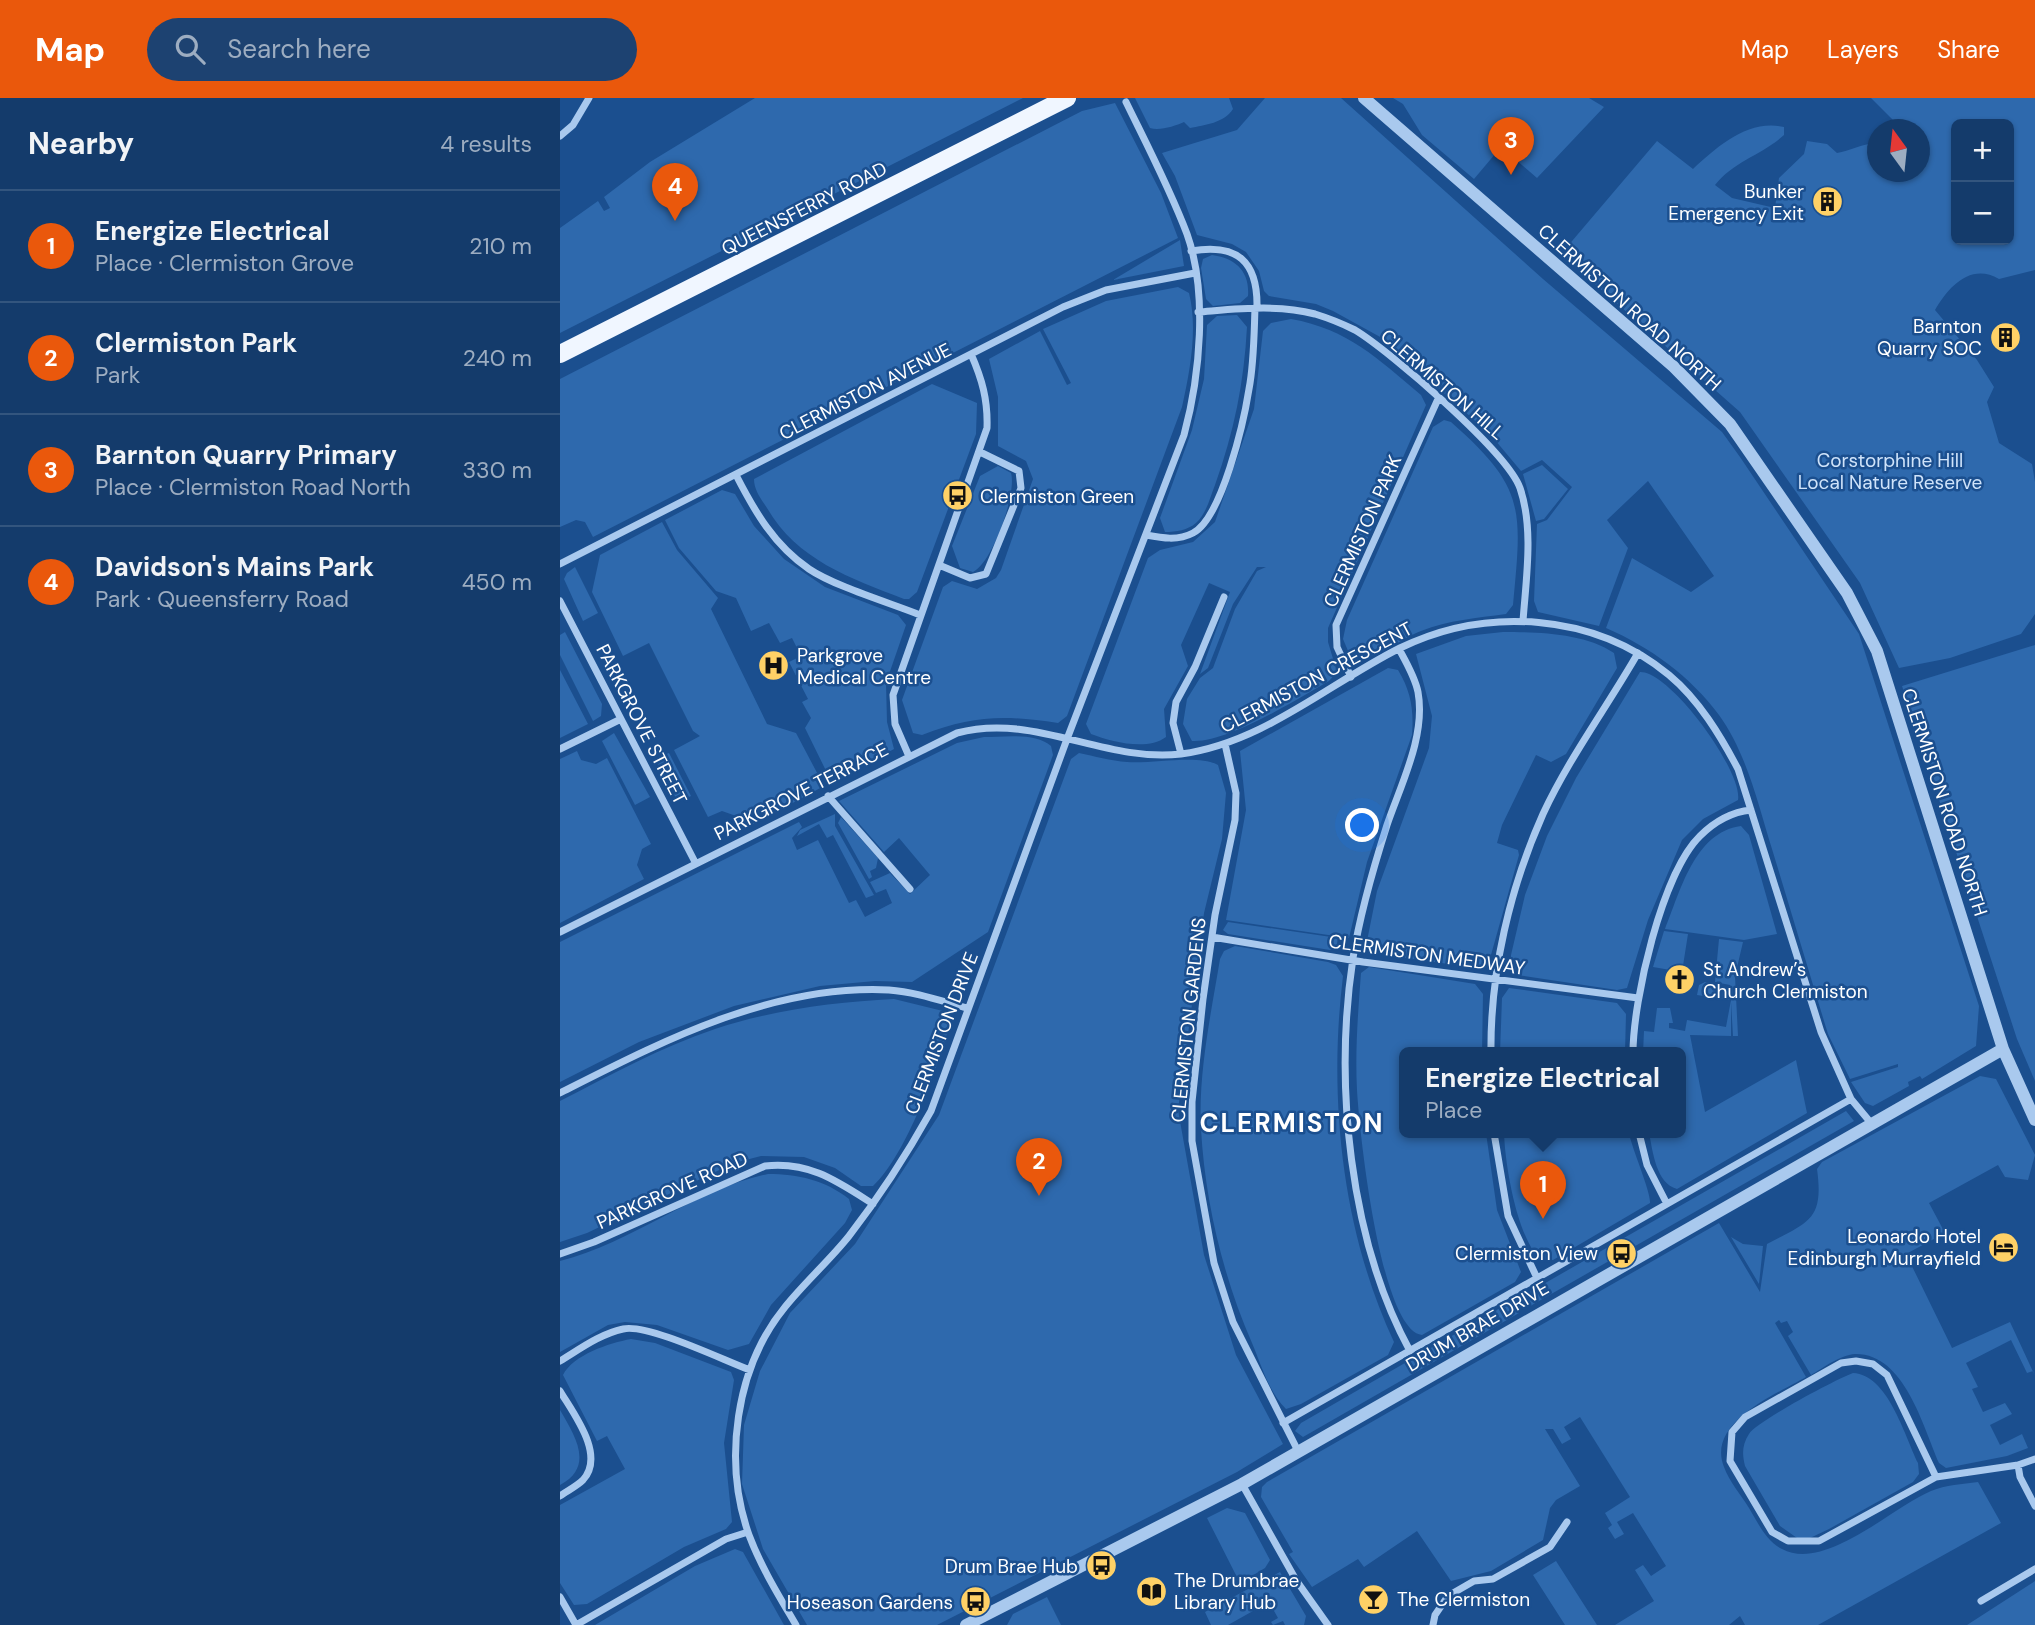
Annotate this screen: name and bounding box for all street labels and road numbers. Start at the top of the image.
street label: QUEENSFERRY ROAD [717,156,891,261]
street label: CLERMISTON ROAD NORTH [1533,218,1727,396]
street label: CLERMISTON HILL [1375,323,1510,445]
street label: CLERMISTON AVENUE [775,337,956,446]
street label: CLERMISTON PARK [1318,451,1407,611]
street label: CLERMISTON CRESCENT [1216,616,1417,739]
street label: PARKGROVE STREET [590,640,693,809]
street label: CLERMISTON ROAD NORTH [1896,685,1993,919]
street label: PARKGROVE TERRACE [710,737,893,846]
street label: CLERMISTON GARDENS [1165,916,1212,1124]
street label: CLERMISTON MEDWAY [1327,928,1527,981]
street label: CLERMISTON DRIVE [899,948,984,1118]
street label: PARKGROVE ROAD [593,1146,752,1235]
street label: DRUM BRAE DRIVE [1401,1275,1553,1378]

